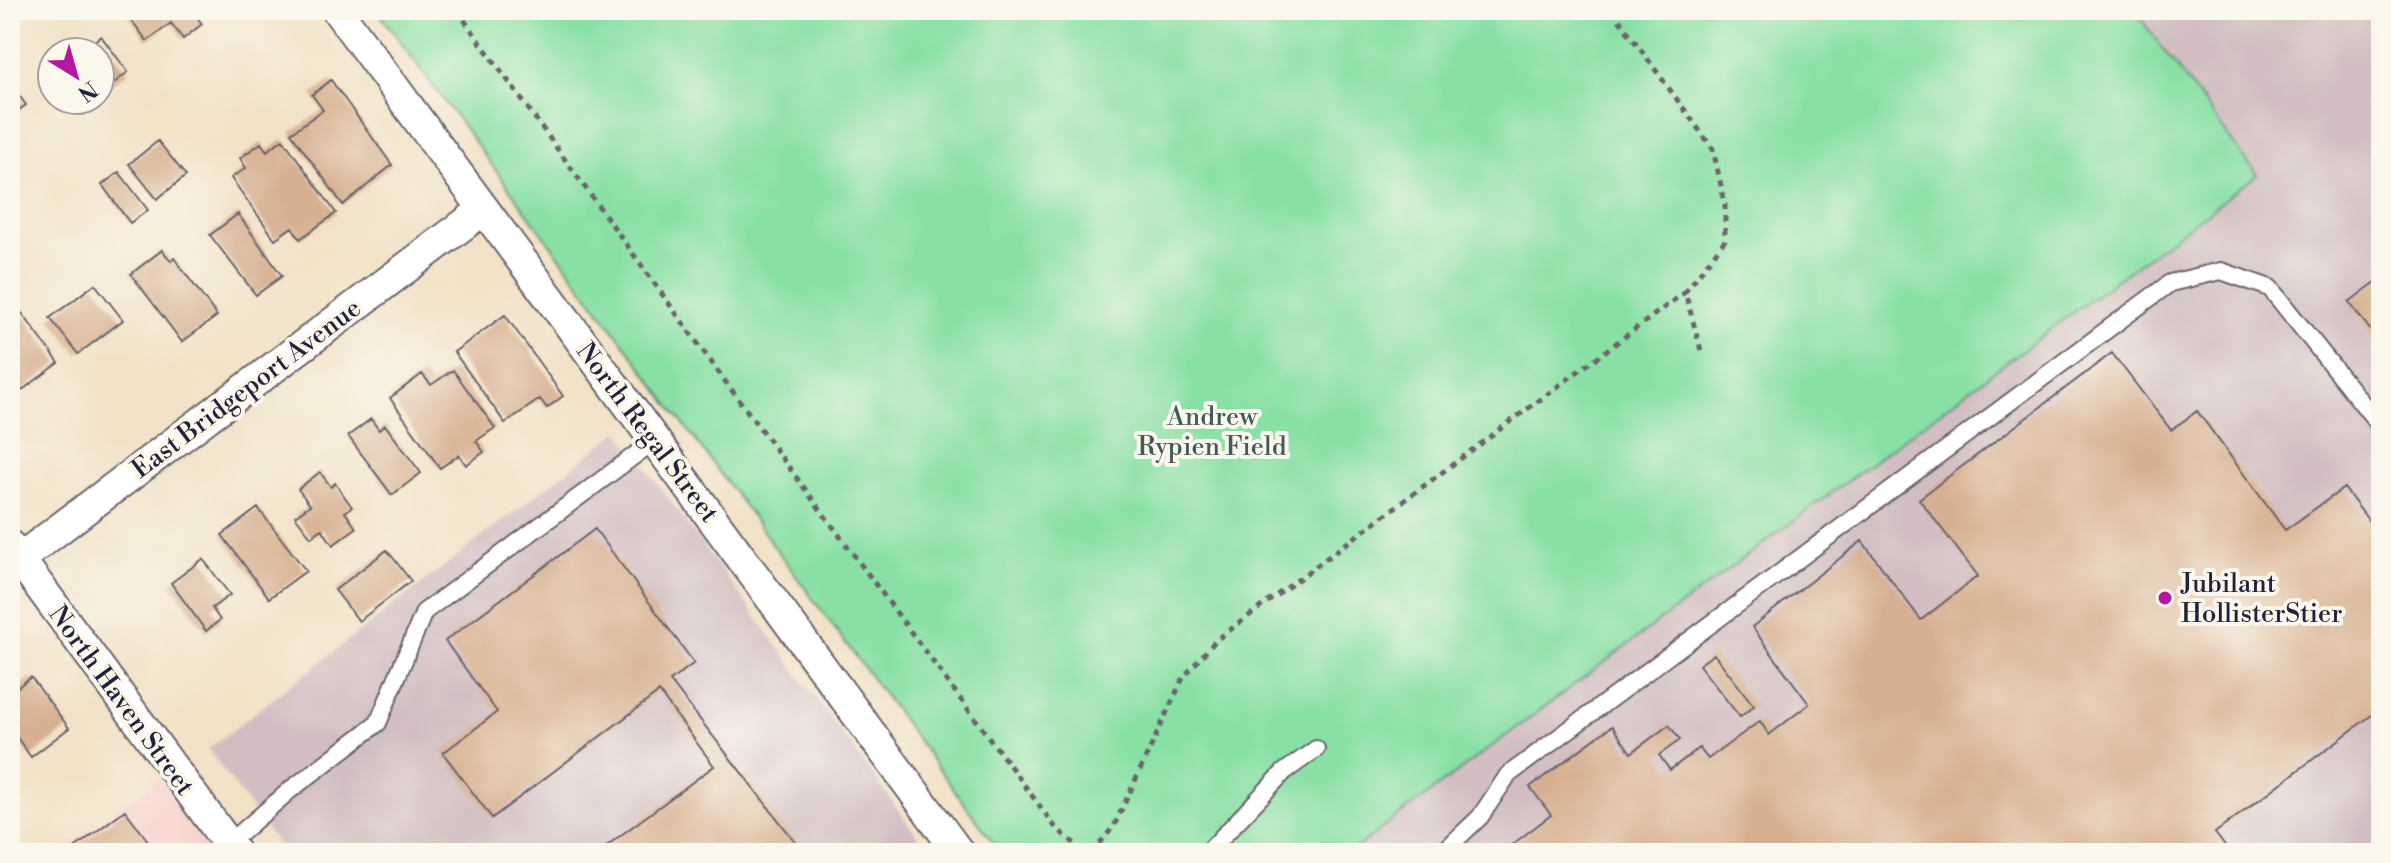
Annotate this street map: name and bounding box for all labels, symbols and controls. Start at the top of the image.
north arrow [36,36,116,116]
text: N [72,75,102,107]
street label: East Bridgeport Avenue [126,292,368,485]
street label: North Regal Street [569,336,725,529]
park label: Andrew Rypien Field [1138,401,1287,463]
place label: Jubilant HollisterStier [2180,568,2342,630]
marker: Jubilant HollisterStier [2156,589,2174,607]
street label: North Haven Street [42,599,201,802]

